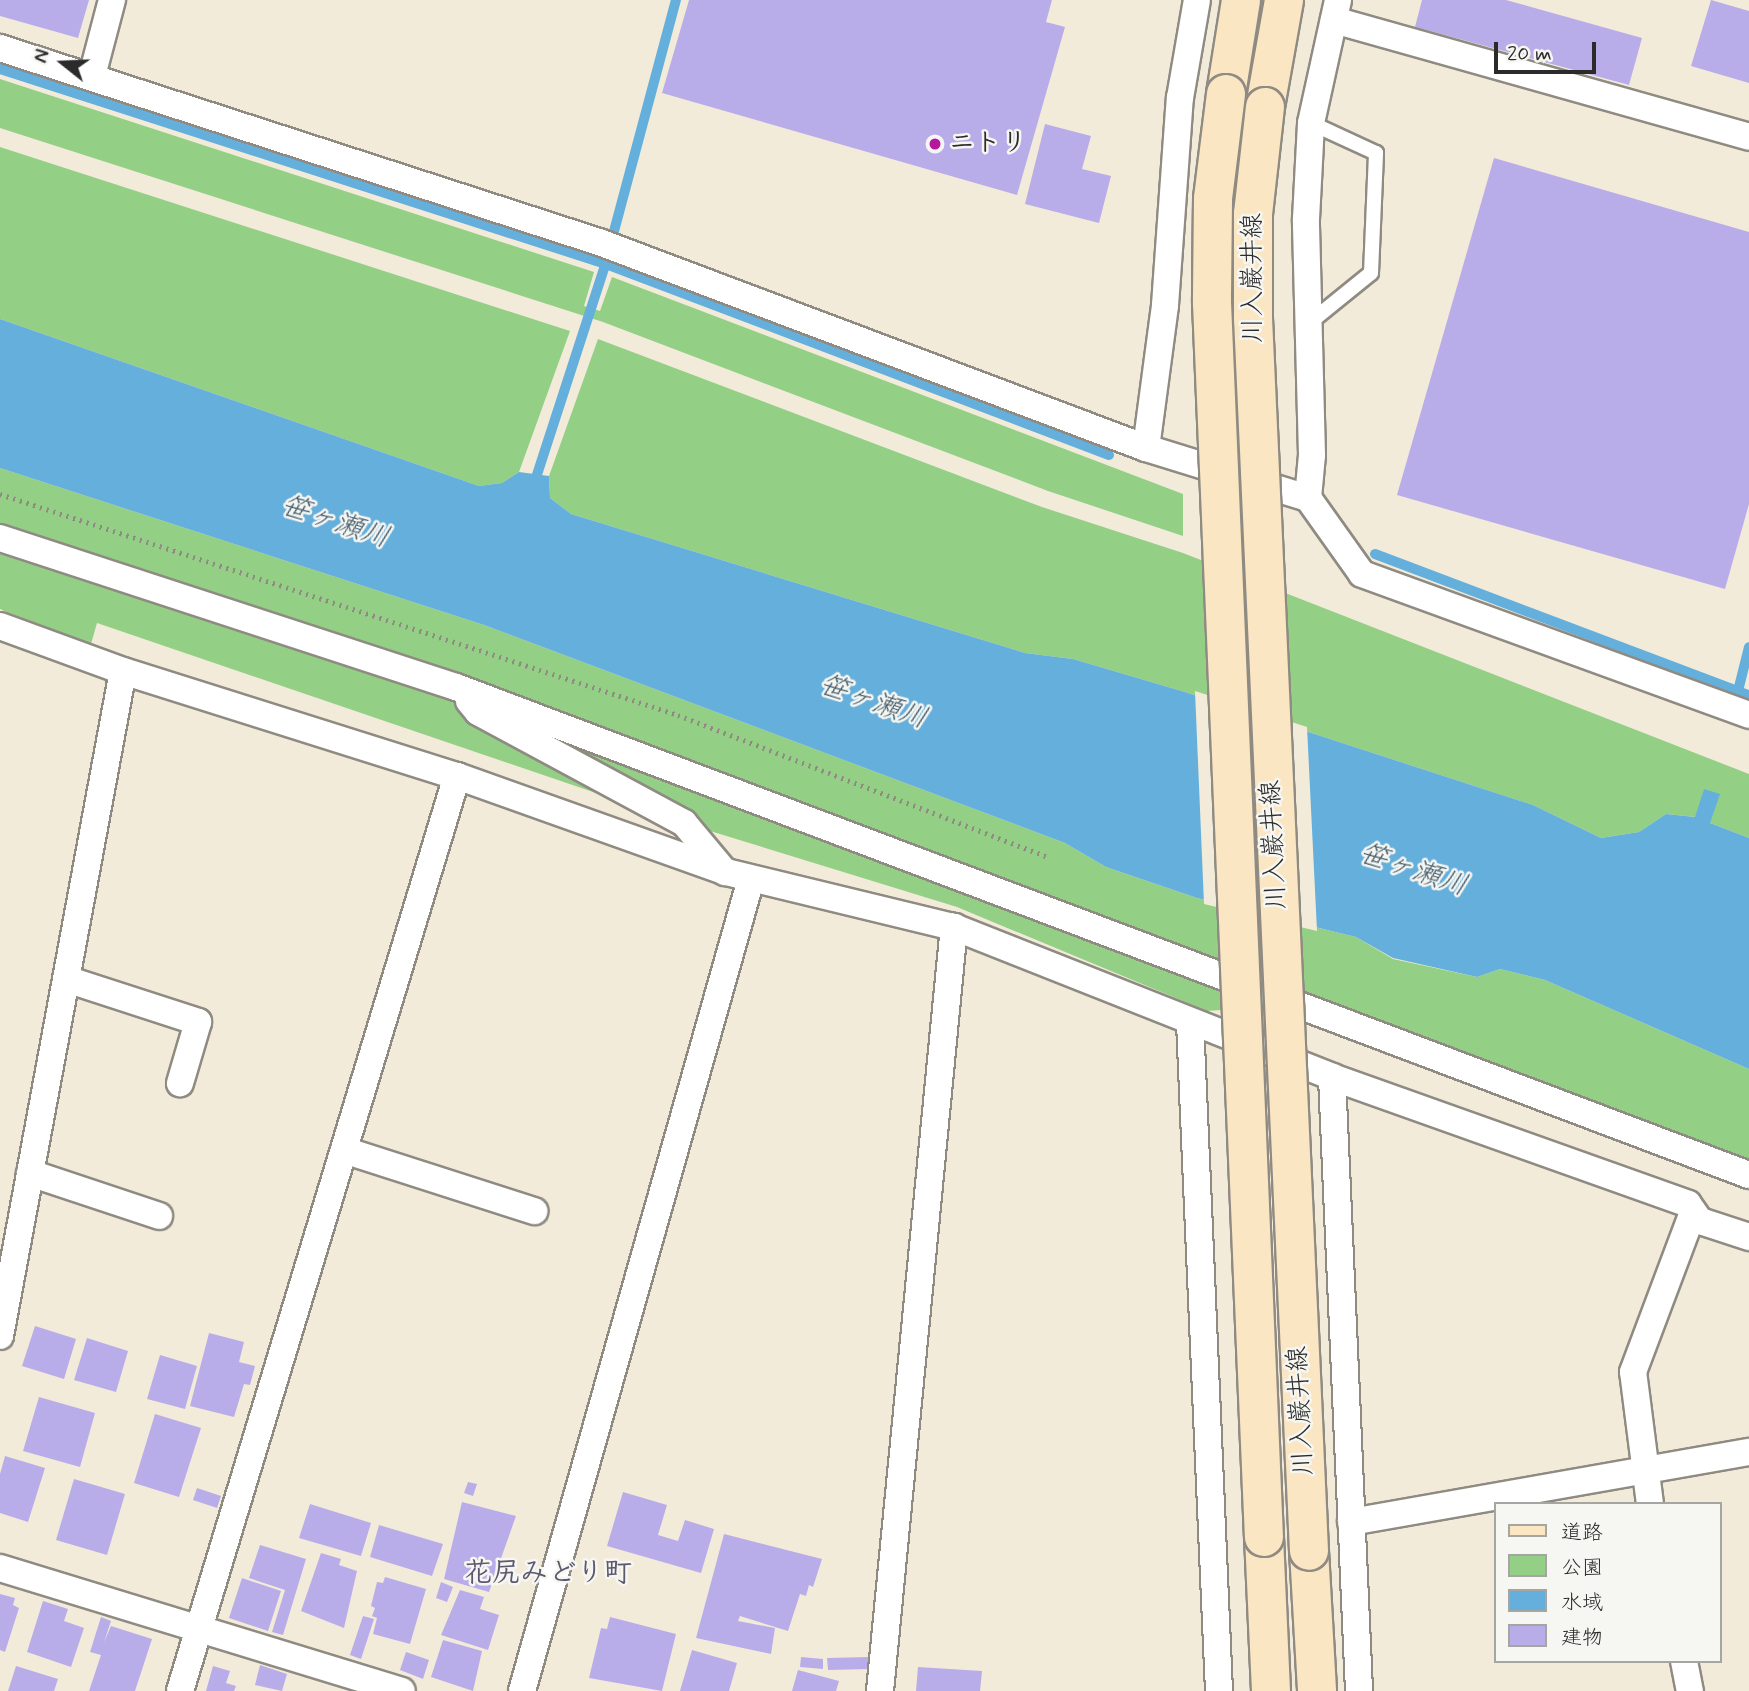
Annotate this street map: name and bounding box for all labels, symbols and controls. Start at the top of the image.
north arrow [28,28,98,98]
scale bar [1497,28,1598,72]
text: 20 m [1507,40,1552,68]
text: N [29,46,56,66]
place label: ニトリ [949,128,1027,160]
marker: ニトリ [927,136,943,152]
street label: 川入巌井線 [1238,213,1270,343]
water label: 笹ヶ瀬川 [277,490,393,556]
water label: 笹ヶ瀬川 [815,669,931,737]
street label: 川入巌井線 [1256,779,1294,911]
water label: 笹ヶ瀬川 [1355,838,1471,904]
street label: 川入巌井線 [1283,1345,1321,1477]
legend [1494,1502,1721,1663]
text: 道路 [1561,1519,1603,1547]
text: 公園 [1561,1554,1603,1582]
district label: 花尻みどり町 [464,1557,632,1591]
text: 水域 [1561,1589,1603,1617]
text: 建物 [1561,1624,1603,1652]

